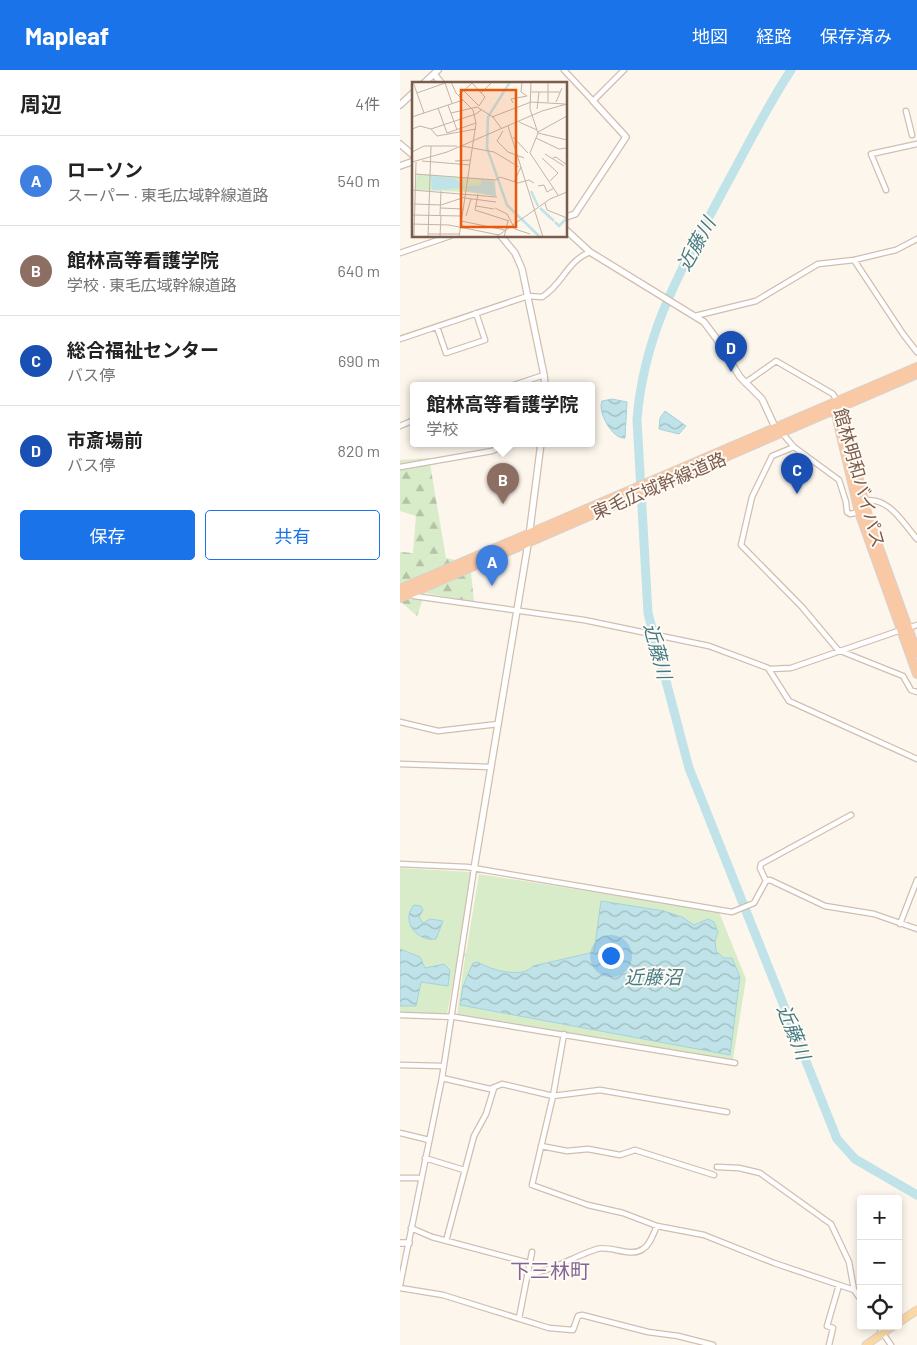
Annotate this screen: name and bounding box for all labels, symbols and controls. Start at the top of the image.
text: Mapleaf [25,21,109,50]
text: 地図 [692,25,728,47]
text: 経路 [756,25,792,47]
text: 保存済み [820,25,892,47]
inset map [412,82,568,238]
text: 周辺 [20,91,62,116]
text: 4件 [355,94,380,113]
text: ローソン [67,158,143,181]
text: A [31,171,41,190]
text: 540 m [337,171,380,190]
text: スーパー · 東毛広域幹線道路 [67,185,269,204]
water label: 近藤川 [672,212,720,274]
text: 館林高等看護学院 [67,248,219,271]
text: B [31,261,41,280]
text: 640 m [337,261,380,280]
text: 学校 · 東毛広域幹線道路 [67,275,237,294]
pin: D [715,331,747,372]
text: 総合福祉センター [67,338,219,361]
text: C [31,351,41,370]
text: 690 m [338,351,380,370]
text: バス停 [67,365,115,384]
popup [410,382,595,447]
text: 館林高等看護学院 [426,392,579,415]
street label: 館林明和バイパス [830,406,890,550]
text: 学校 [426,419,459,438]
text: 市斎場前 [67,428,143,451]
text: D [31,441,41,460]
text: 820 m [338,441,380,460]
street label: 東毛広域幹線道路 [588,447,729,523]
pin: C [781,453,813,494]
text: バス停 [67,455,115,474]
pin: B [487,463,519,504]
button: 保存 [20,510,195,560]
button: 共有 [205,510,380,560]
pin: A [476,545,508,586]
water label: 近藤川 [640,620,677,683]
your location [598,943,624,969]
water label: 近藤沼 [624,965,684,988]
water label: 近藤川 [773,1001,817,1064]
map controls [857,1195,902,1330]
button: + [857,1195,902,1240]
button: − [857,1240,902,1285]
district label: 下三林町 [510,1258,590,1282]
button: locate [857,1285,902,1330]

